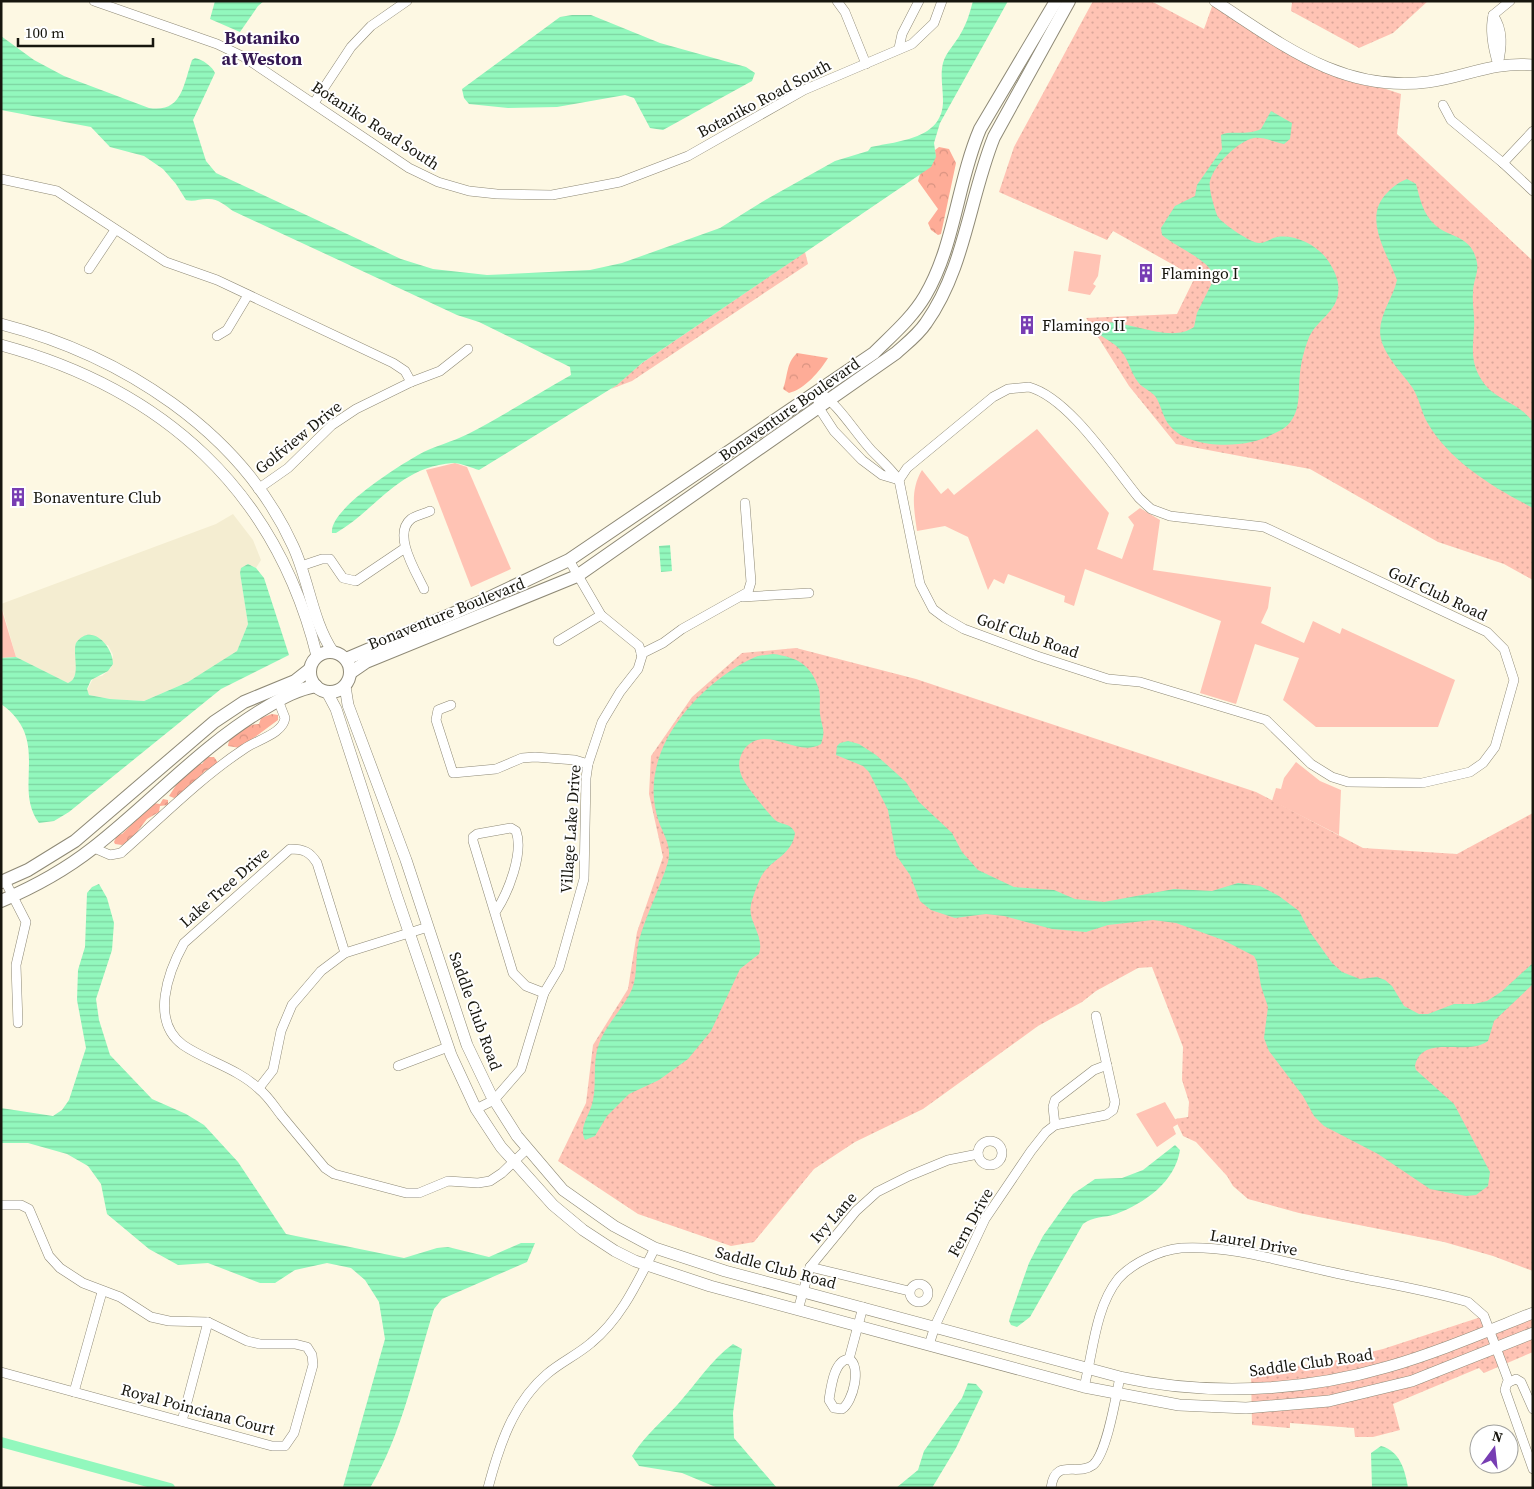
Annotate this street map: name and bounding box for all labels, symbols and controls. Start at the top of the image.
scale bar [18,15,152,47]
text: 100 m [25,22,65,43]
district label: Botaniko at Weston [222,25,302,71]
street label: Botaniko Road South [693,53,835,143]
street label: Botaniko Road South [308,75,444,175]
building icon: Flamingo I [1135,262,1157,284]
place label: Flamingo I [1161,262,1238,284]
building icon: Flamingo II [1016,314,1038,336]
place label: Flamingo II [1042,314,1125,336]
street label: Bonaventure Boulevard [714,352,864,466]
street label: Golfview Drive [250,395,346,479]
building icon: Bonaventure Club [7,486,29,508]
place label: Bonaventure Club [33,486,161,508]
street label: Golf Club Road [1385,560,1491,626]
street label: Bonaventure Boulevard [364,571,528,655]
street label: Golf Club Road [974,607,1082,663]
street label: Village Lake Drive [555,764,585,894]
street label: Lake Tree Drive [174,842,274,932]
street label: Saddle Club Road [444,949,508,1073]
street label: Fern Drive [942,1184,998,1260]
street label: Ivy Lane [805,1187,861,1247]
street label: Laurel Drive [1208,1223,1300,1261]
street label: Saddle Club Road [713,1240,839,1294]
street label: Saddle Club Road [1248,1342,1374,1382]
street label: Royal Poinciana Court [119,1378,278,1440]
north arrow [1469,1424,1519,1474]
text: N [1490,1425,1505,1447]

